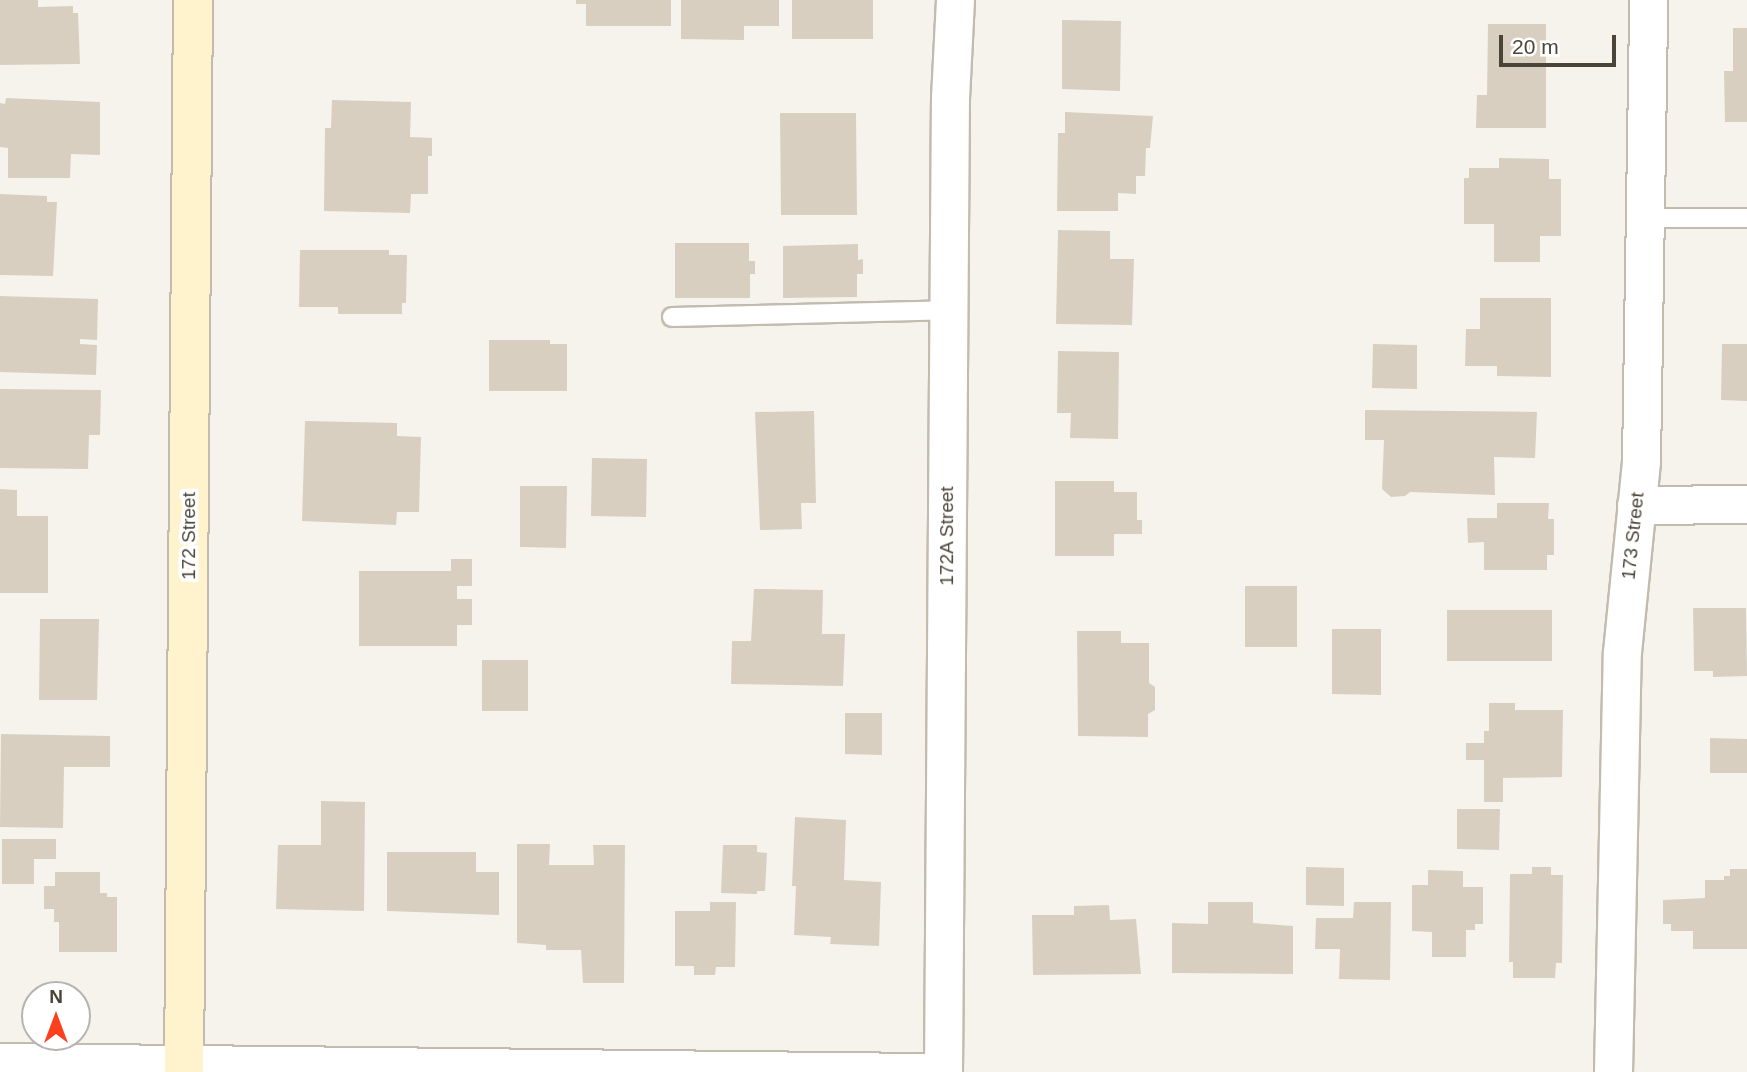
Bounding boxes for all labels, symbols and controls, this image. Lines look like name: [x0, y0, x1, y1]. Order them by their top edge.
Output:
scale bar: [1502, 21, 1619, 65]
text: 20 m: [1512, 35, 1559, 58]
street label: 172A Street: [936, 486, 958, 586]
street label: 173 Street: [1617, 491, 1649, 581]
street label: 172 Street: [178, 492, 200, 580]
north arrow: [21, 981, 91, 1051]
text: N: [49, 986, 63, 1007]

